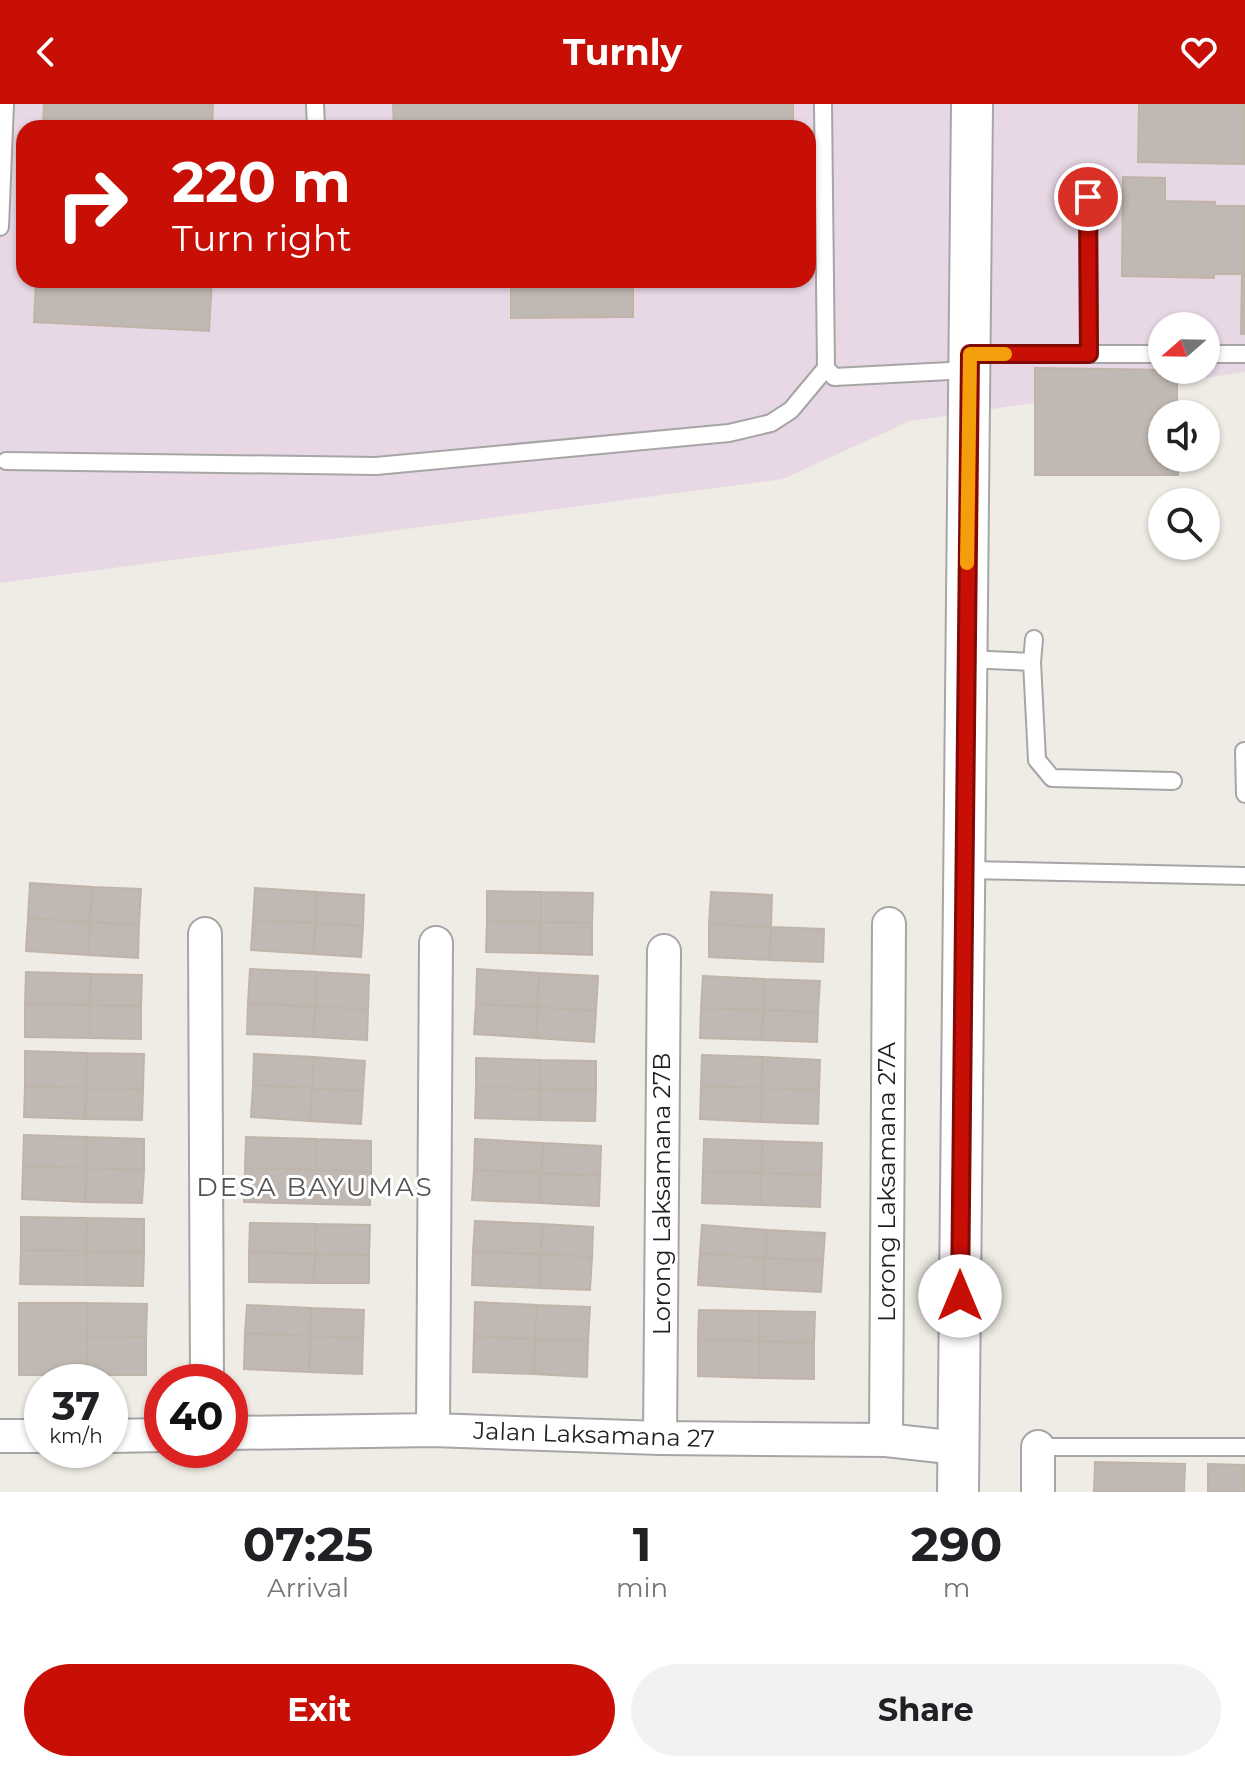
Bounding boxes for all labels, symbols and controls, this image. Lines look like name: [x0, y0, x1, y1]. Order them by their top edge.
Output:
icon: back: [24, 30, 68, 74]
text: Turnly: [563, 30, 682, 74]
icon: heart: [1177, 30, 1221, 74]
text: 220 m: [172, 148, 351, 216]
icon: right: [40, 152, 144, 256]
pin: [1054, 163, 1122, 231]
icon: arrive: [1066, 175, 1110, 219]
text: Turn right: [172, 216, 352, 260]
north arrow: [1148, 312, 1220, 384]
map controls: [1148, 312, 1220, 560]
button: sound: [1148, 400, 1220, 472]
button: search: [1148, 488, 1220, 560]
street label: Lorong Laksamana 27A: [872, 1041, 901, 1322]
street label: Lorong Laksamana 27B: [647, 1053, 676, 1335]
district label: DESA BAYUMAS: [196, 1171, 434, 1203]
position arrow: [918, 1254, 1002, 1338]
speed limit sign: 40: [144, 1364, 248, 1468]
text: 37: [52, 1381, 100, 1430]
street label: Jalan Laksamana 27: [472, 1416, 715, 1453]
text: km/h: [49, 1424, 103, 1448]
text: 07:25: [243, 1515, 373, 1573]
text: 1: [633, 1515, 651, 1573]
text: 290: [911, 1515, 1002, 1573]
text: Arrival: [267, 1572, 349, 1604]
text: min: [616, 1572, 668, 1604]
text: m: [943, 1572, 970, 1604]
button: Exit: [24, 1664, 615, 1756]
button: Share: [631, 1664, 1221, 1756]

